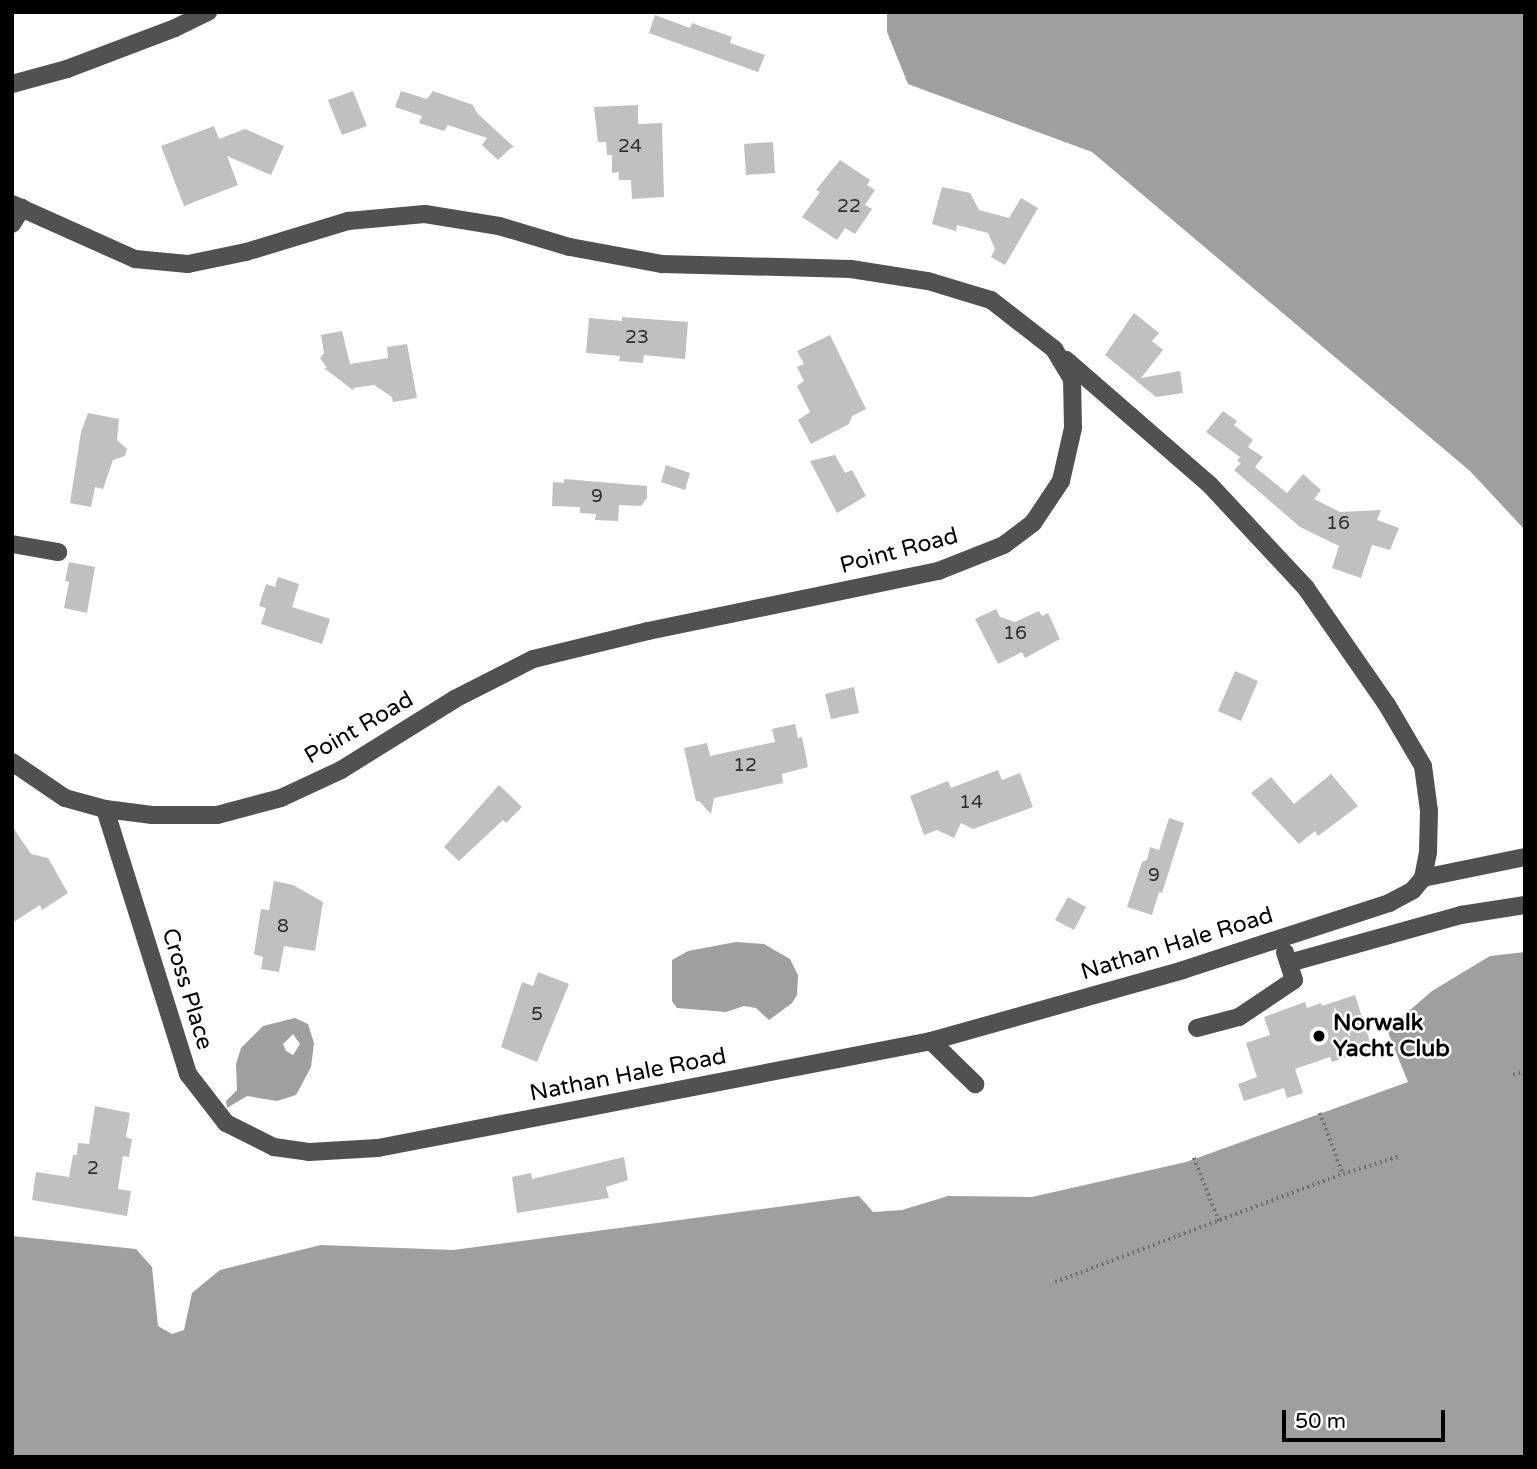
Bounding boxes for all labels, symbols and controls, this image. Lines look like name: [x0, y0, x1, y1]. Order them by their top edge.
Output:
house number: 24: [618, 136, 642, 158]
house number: 22: [837, 196, 861, 218]
house number: 23: [625, 327, 649, 349]
house number: 9: [591, 486, 603, 508]
house number: 16: [1326, 513, 1350, 535]
street label: Point Road: [837, 522, 961, 580]
house number: 16: [1003, 623, 1027, 645]
street label: Point Road: [300, 686, 418, 770]
house number: 12: [733, 755, 757, 777]
house number: 14: [959, 792, 983, 814]
house number: 9: [1148, 865, 1160, 887]
street label: Nathan Hale Road: [1078, 902, 1276, 986]
house number: 8: [277, 916, 289, 938]
street label: Cross Place: [155, 925, 219, 1053]
house number: 5: [531, 1004, 543, 1026]
place label: Norwalk Yacht Club: [1333, 1009, 1450, 1063]
marker: Norwalk Yacht Club: [1311, 1028, 1327, 1044]
street label: Nathan Hale Road: [527, 1042, 729, 1108]
house number: 2: [87, 1158, 99, 1180]
scale bar: [1285, 1396, 1448, 1440]
text: 50 m: [1295, 1409, 1346, 1434]

